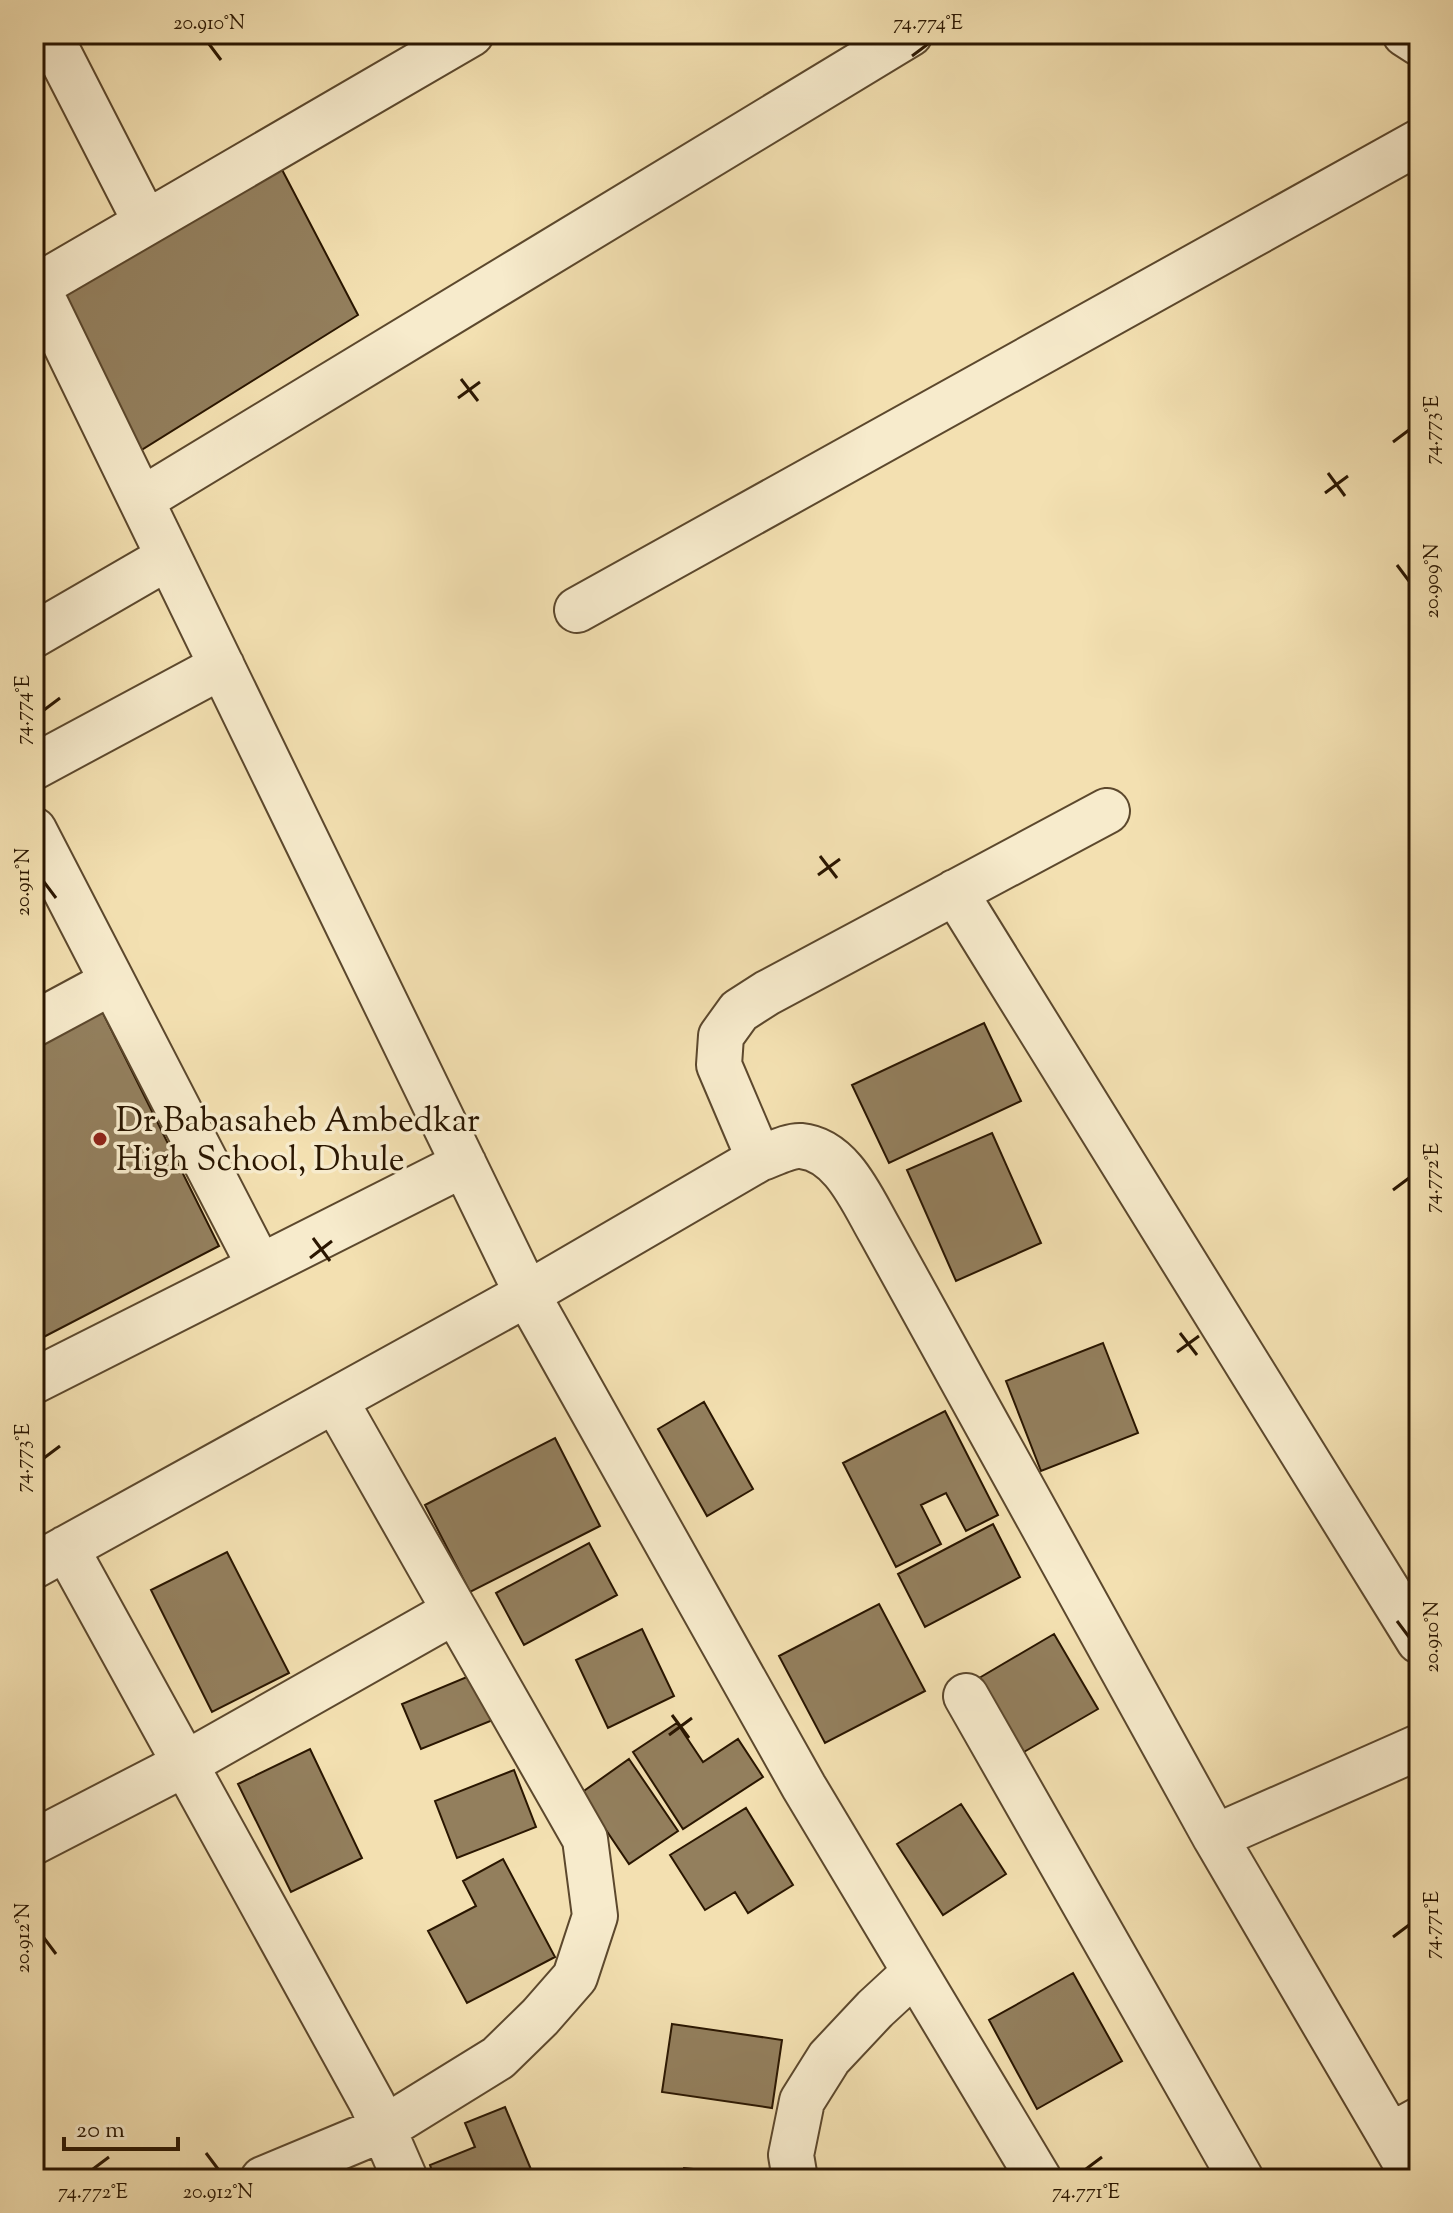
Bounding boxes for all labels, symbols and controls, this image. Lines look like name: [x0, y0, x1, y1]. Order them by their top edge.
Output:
text: 20.910°N: [173, 10, 245, 39]
text: 74.774°E: [893, 10, 963, 39]
text: 74.773°E: [1419, 396, 1448, 464]
text: 20.909°N: [1419, 544, 1448, 618]
text: 74.774°E: [10, 675, 39, 745]
text: 20.911°N: [10, 848, 39, 916]
place label: Dr Babasaheb Ambedkar High School, Dhule: [116, 1098, 480, 1186]
marker: Dr Babasaheb Ambedkar High School, Dhule: [91, 1130, 109, 1148]
text: 74.772°E: [1419, 1143, 1448, 1213]
text: 74.773°E: [10, 1424, 39, 1492]
text: 20.910°N: [1419, 1601, 1448, 1673]
text: 74.771°E: [1419, 1891, 1448, 1959]
text: 20.912°N: [10, 1903, 39, 1973]
scale bar: [64, 2101, 178, 2151]
text: 20 m: [76, 2114, 125, 2148]
text: 74.772°E: [58, 2179, 128, 2208]
text: 20.912°N: [183, 2179, 253, 2208]
text: 74.771°E: [1052, 2179, 1120, 2208]

